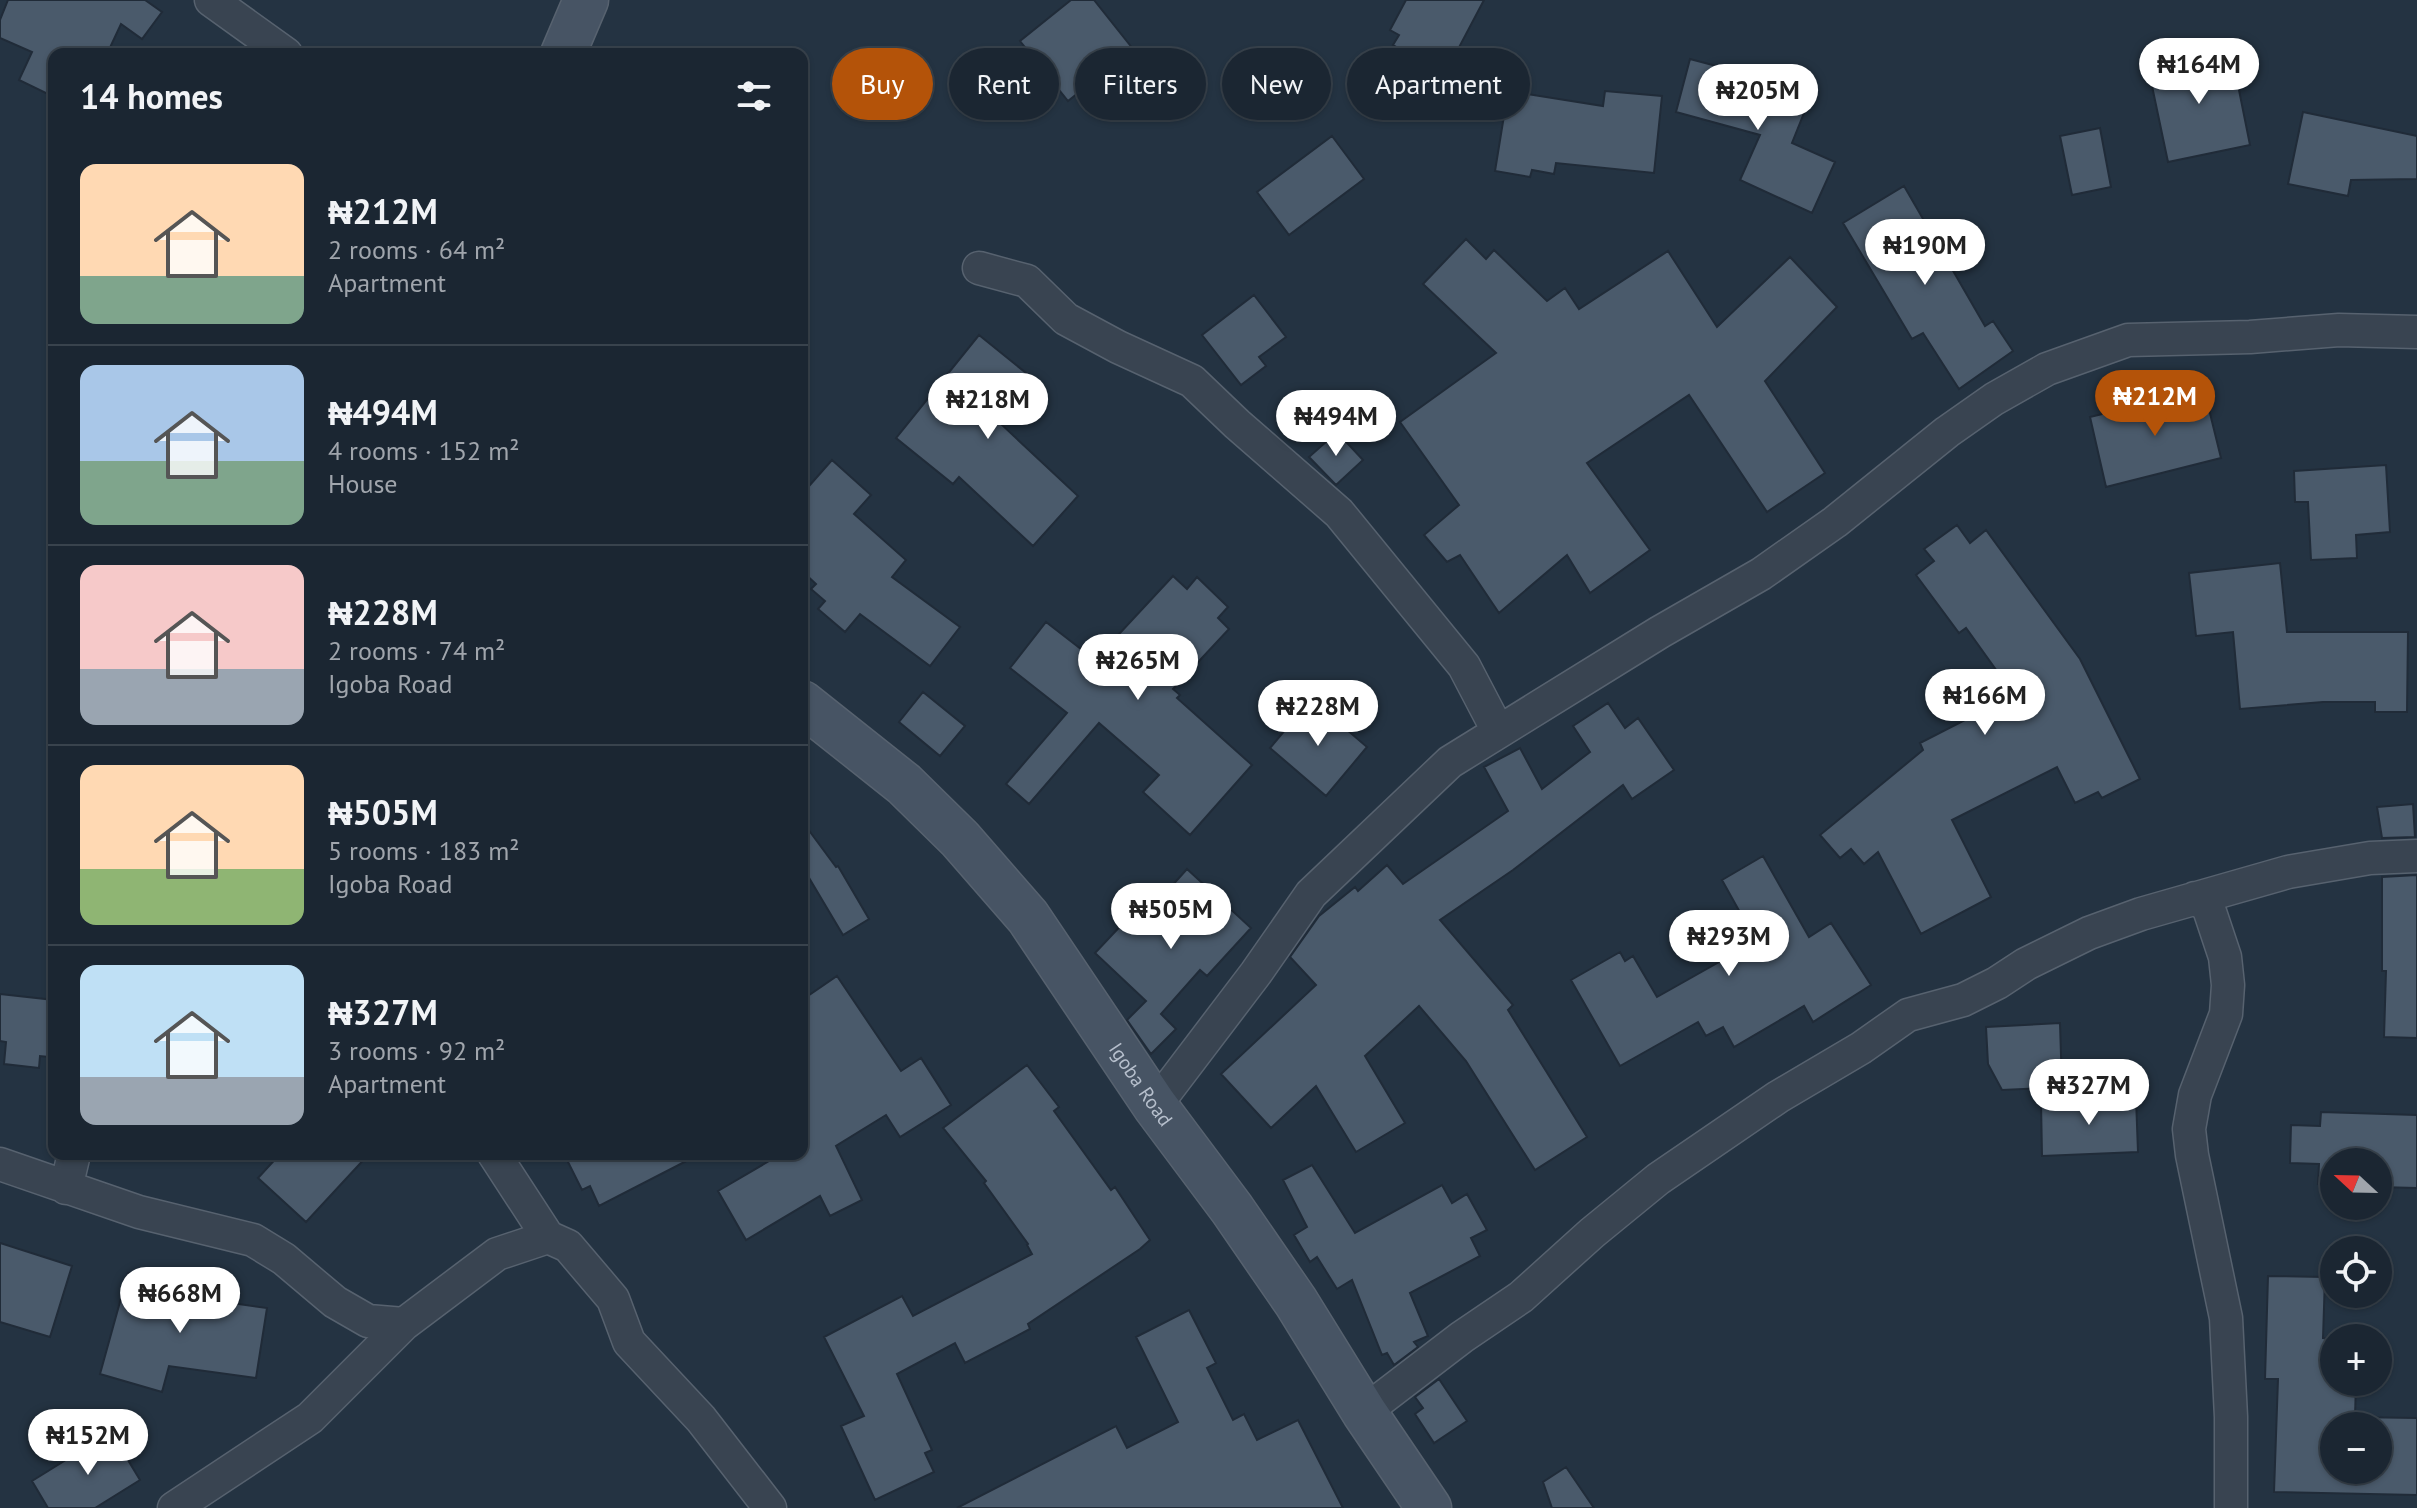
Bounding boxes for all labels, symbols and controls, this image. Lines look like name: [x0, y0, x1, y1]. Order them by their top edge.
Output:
pin: ₦164M: [2143, 38, 2255, 106]
text: ₦164M: [2157, 47, 2241, 80]
chip: Buy: [832, 48, 933, 120]
chip: Rent: [949, 48, 1059, 120]
chip: Filters: [1075, 48, 1206, 120]
chip: New: [1222, 48, 1331, 120]
chip: Apartment: [1347, 48, 1530, 120]
pin: ₦205M: [1702, 64, 1814, 132]
text: ₦205M: [1716, 73, 1800, 106]
text: 14 homes: [80, 74, 223, 118]
icon: filters: [732, 74, 776, 118]
text: ₦212M: [328, 189, 438, 233]
icon: home: [144, 196, 240, 292]
pin: ₦190M: [1869, 219, 1981, 287]
text: ₦190M: [1883, 228, 1967, 261]
text: 2 rooms · 64 m²: [328, 233, 505, 266]
text: Apartment: [328, 266, 446, 299]
pin: ₦212M: [2099, 370, 2211, 438]
pin: ₦218M: [932, 373, 1044, 441]
text: ₦212M: [2113, 379, 2197, 412]
text: ₦218M: [946, 382, 1030, 415]
text: ₦494M: [328, 390, 438, 434]
pin: ₦494M: [1280, 390, 1392, 458]
icon: home: [144, 397, 240, 493]
text: ₦494M: [1294, 399, 1378, 432]
text: 4 rooms · 152 m²: [328, 434, 520, 467]
text: House: [328, 467, 398, 500]
text: ₦228M: [328, 590, 438, 634]
icon: home: [144, 597, 240, 693]
text: 2 rooms · 74 m²: [328, 634, 505, 667]
pin: ₦265M: [1082, 634, 1194, 702]
text: ₦265M: [1096, 643, 1180, 676]
text: Igoba Road: [328, 667, 452, 700]
pin: ₦166M: [1929, 669, 2041, 737]
text: ₦166M: [1943, 678, 2027, 711]
pin: ₦228M: [1262, 680, 1374, 748]
text: ₦228M: [1276, 689, 1360, 722]
text: ₦505M: [328, 790, 438, 834]
icon: home: [144, 797, 240, 893]
text: 5 rooms · 183 m²: [328, 834, 520, 867]
text: Igoba Road: [328, 867, 452, 900]
pin: ₦505M: [1115, 883, 1227, 951]
text: ₦505M: [1129, 892, 1213, 925]
pin: ₦293M: [1673, 910, 1785, 978]
text: ₦293M: [1687, 919, 1771, 952]
text: ₦327M: [328, 990, 438, 1034]
icon: home: [144, 997, 240, 1093]
text: 3 rooms · 92 m²: [328, 1034, 505, 1067]
street label: Igoba Road: [1103, 1037, 1179, 1131]
pin: ₦327M: [2033, 1059, 2145, 1127]
text: Apartment: [328, 1067, 446, 1100]
text: ₦327M: [2047, 1068, 2131, 1101]
north arrow: [2320, 1148, 2392, 1220]
map controls: [2320, 1148, 2392, 1484]
button: locate: [2320, 1236, 2392, 1308]
pin: ₦668M: [124, 1267, 236, 1335]
text: ₦668M: [138, 1276, 222, 1309]
button: +: [2320, 1324, 2392, 1396]
pin: ₦152M: [32, 1409, 144, 1477]
button: −: [2320, 1412, 2392, 1484]
text: ₦152M: [46, 1418, 130, 1451]

